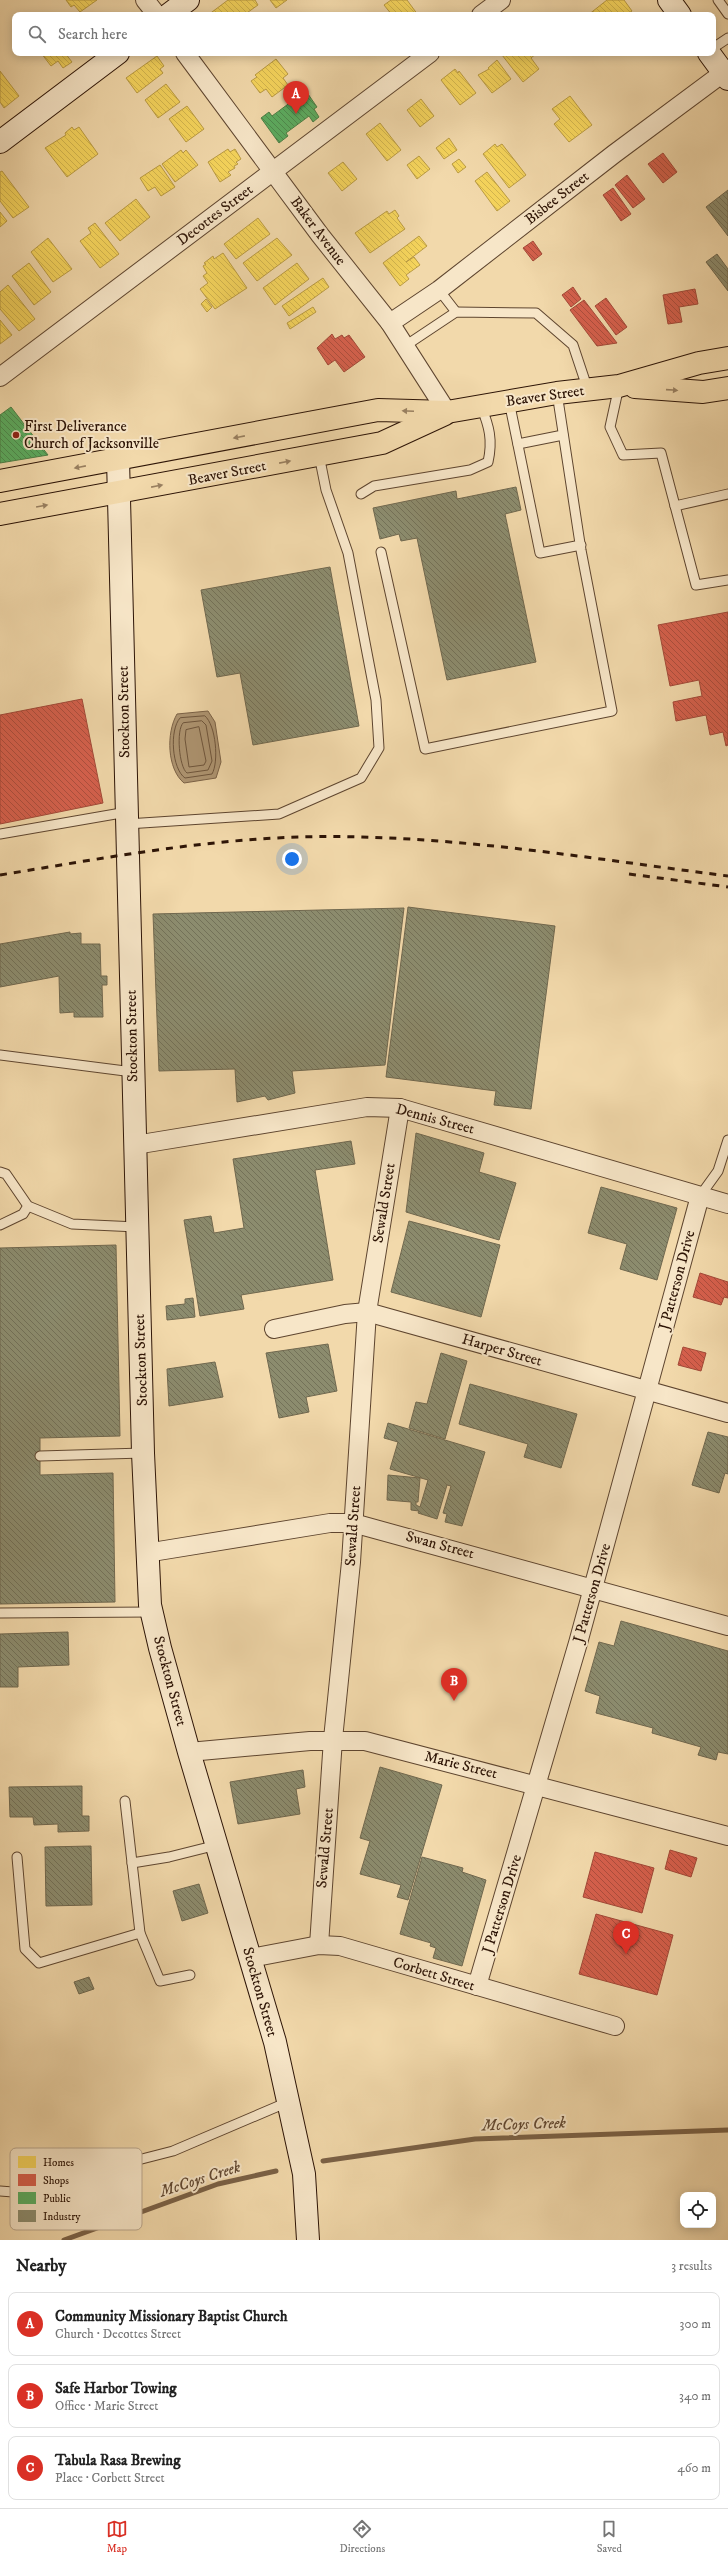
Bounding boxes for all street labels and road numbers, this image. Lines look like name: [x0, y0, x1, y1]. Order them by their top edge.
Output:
street label: Bisbee Street: [521, 167, 593, 229]
street label: Decottes Street: [173, 180, 257, 250]
street label: Baker Avenue: [286, 193, 350, 269]
street label: Beaver Street: [505, 381, 586, 411]
street label: Beaver Street: [186, 456, 268, 490]
street label: Stockton Street: [114, 665, 134, 758]
street label: Stockton Street: [122, 989, 142, 1082]
street label: Dennis Street: [394, 1099, 477, 1139]
street label: Sewald Street: [368, 1161, 400, 1244]
street label: J Patterson Drive: [654, 1228, 699, 1334]
street label: Stockton Street: [130, 1313, 152, 1407]
street label: Harper Street: [460, 1329, 544, 1371]
street label: Sewald Street: [341, 1485, 365, 1567]
street label: Swan Street: [404, 1527, 477, 1563]
street label: J Patterson Drive: [568, 1541, 615, 1647]
street label: Stockton Street: [149, 1634, 191, 1728]
street label: Marie Street: [423, 1747, 500, 1783]
street label: Sewald Street: [312, 1807, 338, 1889]
street label: J Patterson Drive: [477, 1852, 526, 1958]
street label: Stockton Street: [238, 1945, 282, 2039]
street label: Corbett Street: [391, 1953, 477, 1995]

